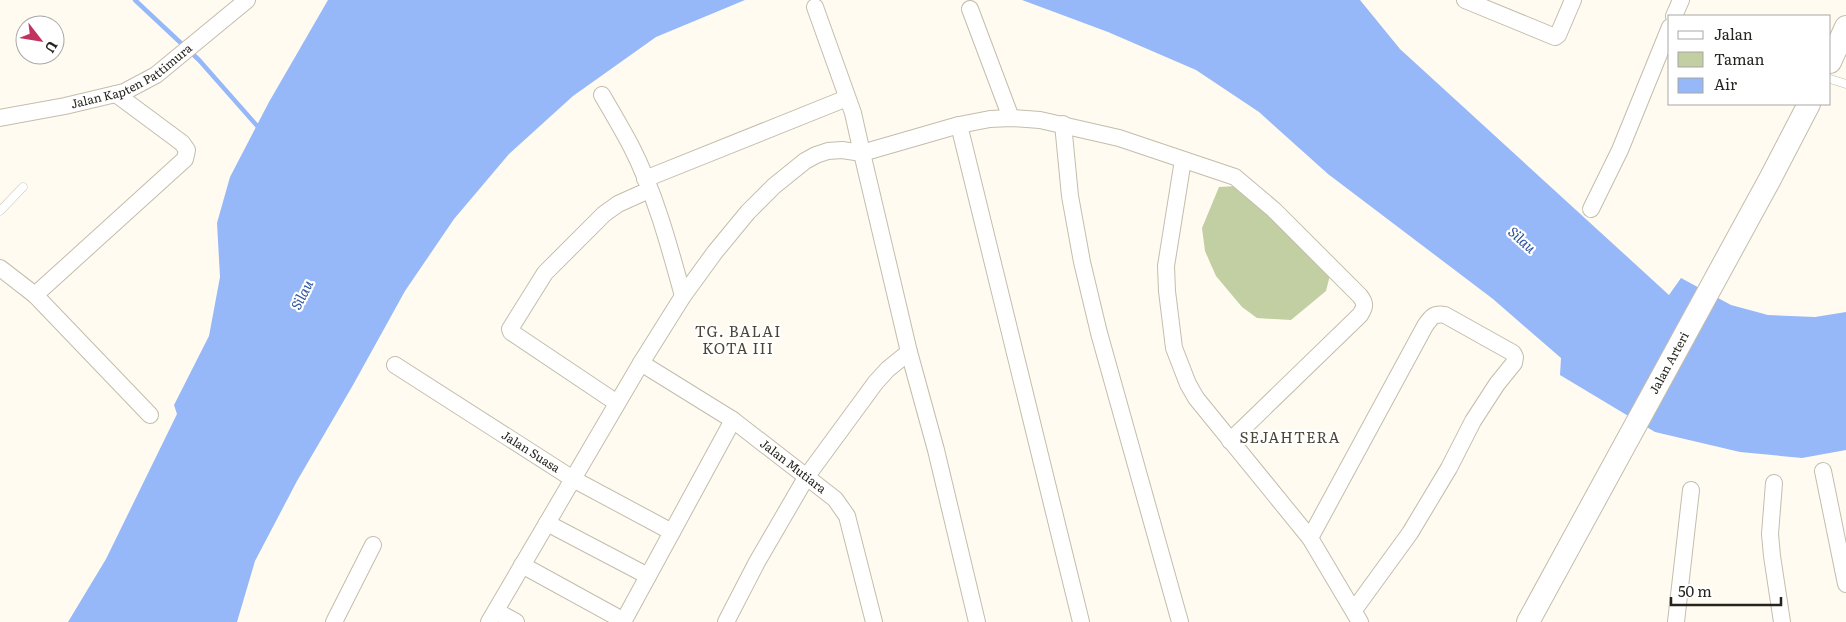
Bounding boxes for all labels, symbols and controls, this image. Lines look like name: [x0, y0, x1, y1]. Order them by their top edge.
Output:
north arrow: [15, 15, 65, 65]
legend: [1668, 15, 1831, 105]
text: Jalan: [1714, 22, 1753, 45]
text: U: [41, 37, 63, 57]
street label: Jalan Kapten Pattimura: [69, 39, 196, 112]
text: Taman: [1714, 47, 1764, 70]
text: Air: [1714, 72, 1737, 95]
water label: Silau: [1504, 221, 1541, 258]
water label: Silau: [285, 276, 317, 313]
district label: TG. BALAI KOTA III: [695, 319, 781, 359]
street label: Jalan Arteri: [1644, 328, 1693, 397]
district label: SEJAHTERA: [1240, 425, 1340, 448]
street label: Jalan Suasa: [498, 426, 564, 477]
street label: Jalan Mutiara: [757, 434, 831, 497]
scale bar: [1671, 574, 1781, 606]
text: 50 m: [1678, 579, 1712, 602]

